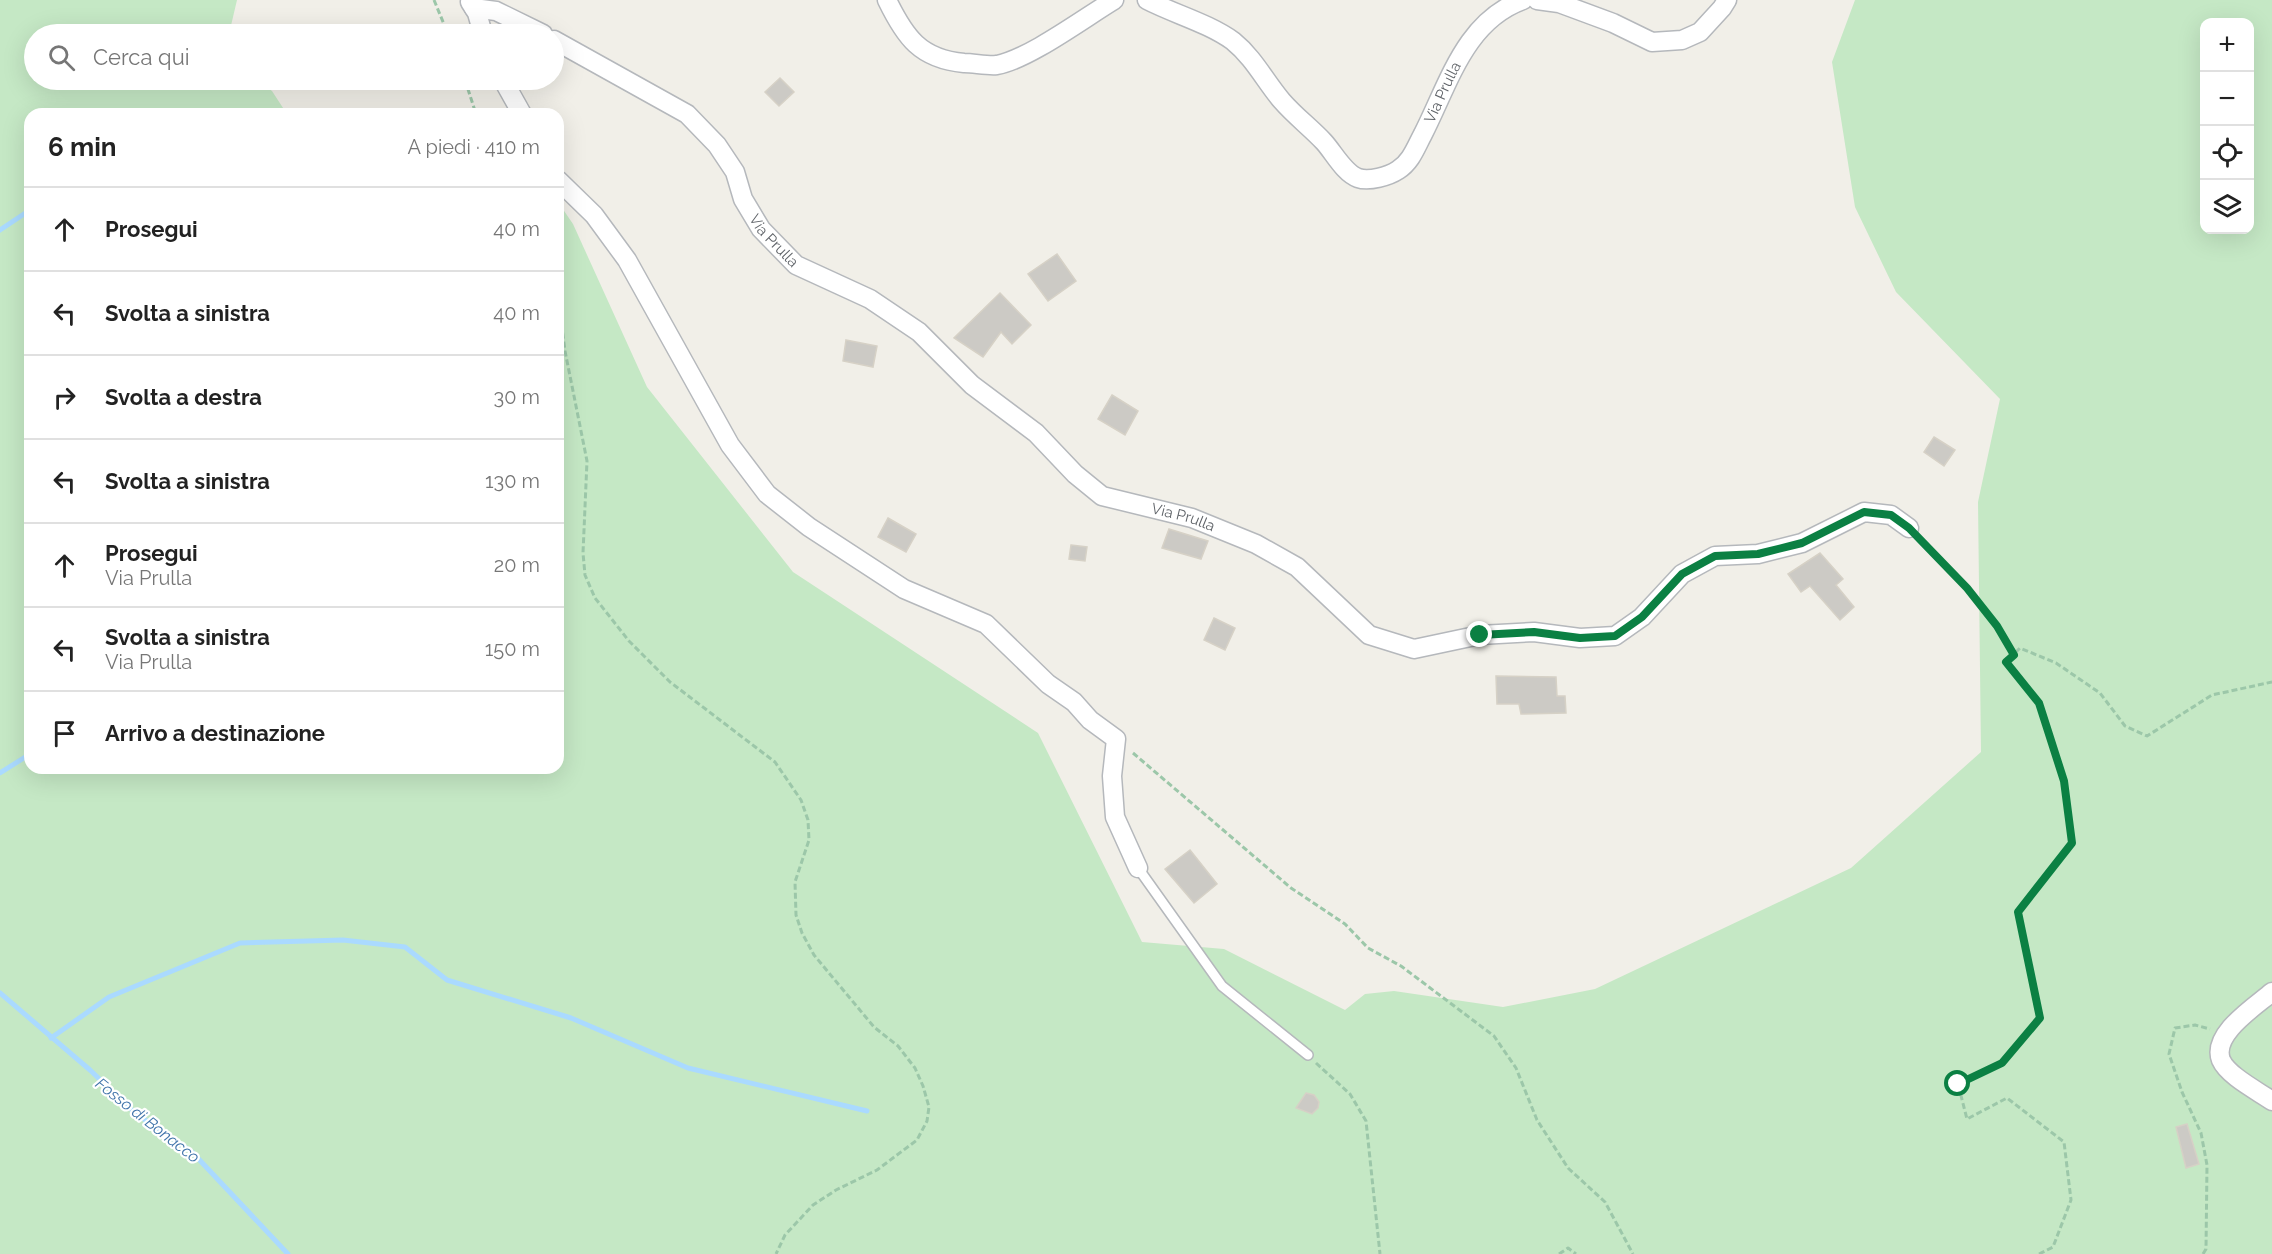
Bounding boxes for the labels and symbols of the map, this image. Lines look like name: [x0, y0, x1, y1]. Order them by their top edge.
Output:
street label: Via Prulla: [1421, 59, 1465, 126]
street label: Via Prulla: [745, 211, 802, 271]
street label: Via Prulla: [1150, 499, 1218, 535]
route end: [1466, 621, 1492, 647]
route start: [1944, 1070, 1970, 1096]
water label: Fosso di Bonacco: [92, 1074, 203, 1167]

